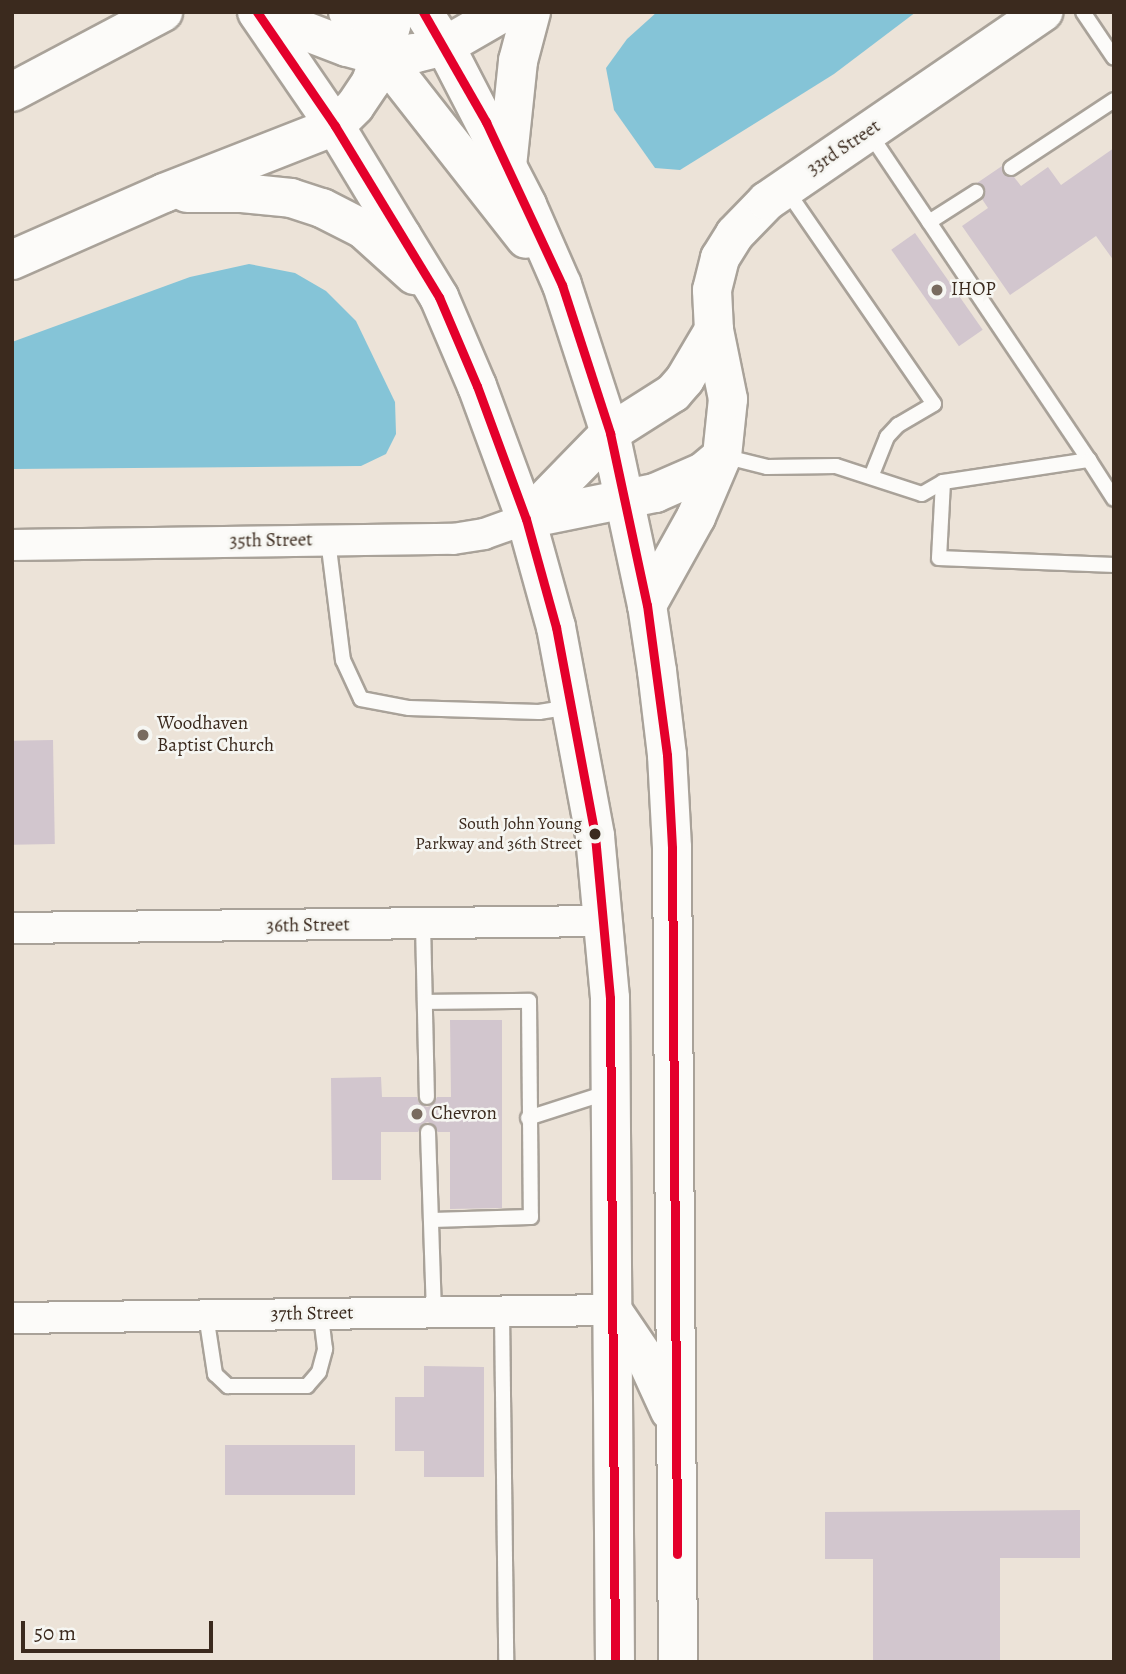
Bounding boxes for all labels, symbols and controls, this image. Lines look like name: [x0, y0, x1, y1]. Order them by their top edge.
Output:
street label: 33rd Street: [803, 115, 885, 181]
place label: IHOP: [951, 279, 996, 301]
marker: IHOP: [929, 282, 945, 298]
street label: 35th Street: [229, 529, 313, 553]
place label: Woodhaven Baptist Church: [157, 713, 274, 757]
marker: Woodhaven Baptist Church: [135, 727, 151, 743]
place label: South John Young Parkway and 36th Street: [415, 814, 582, 854]
marker: South John Young Parkway and 36th Street: [588, 827, 602, 841]
street label: 36th Street: [266, 914, 350, 938]
place label: Chevron: [431, 1103, 497, 1125]
marker: Chevron: [409, 1106, 425, 1122]
street label: 37th Street: [270, 1302, 354, 1326]
scale bar: [24, 1608, 217, 1652]
text: 50 m: [34, 1619, 76, 1647]

